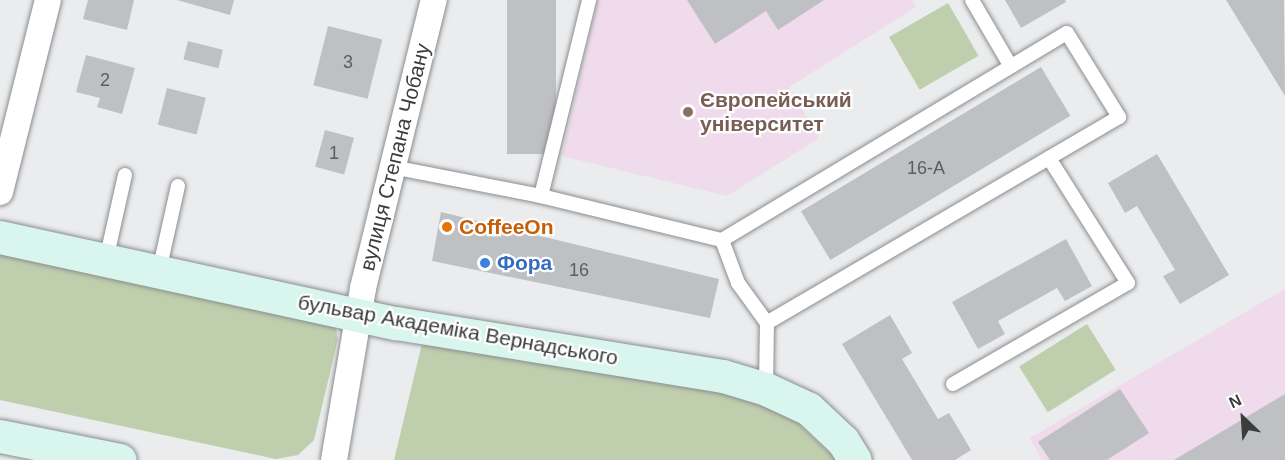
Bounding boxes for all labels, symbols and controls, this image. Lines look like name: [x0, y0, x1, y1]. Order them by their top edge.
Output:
street label: вулиця Степана Чобану: [355, 41, 435, 273]
house number: 3: [343, 51, 353, 73]
house number: 2: [100, 69, 110, 91]
place label: Європейський університет: [700, 87, 852, 137]
marker: Європейський університет: [681, 105, 695, 119]
house number: 1: [329, 142, 339, 164]
house number: 16-А: [907, 157, 945, 179]
place label: CoffeeOn: [459, 214, 554, 240]
marker: CoffeeOn: [440, 220, 454, 234]
place label: Фора: [497, 250, 552, 276]
marker: Фора: [478, 256, 492, 270]
house number: 16: [569, 259, 589, 281]
street label: бульвар Академіка Вернадського: [296, 289, 620, 371]
north arrow: [1213, 388, 1273, 448]
text: N: [1226, 391, 1244, 411]

